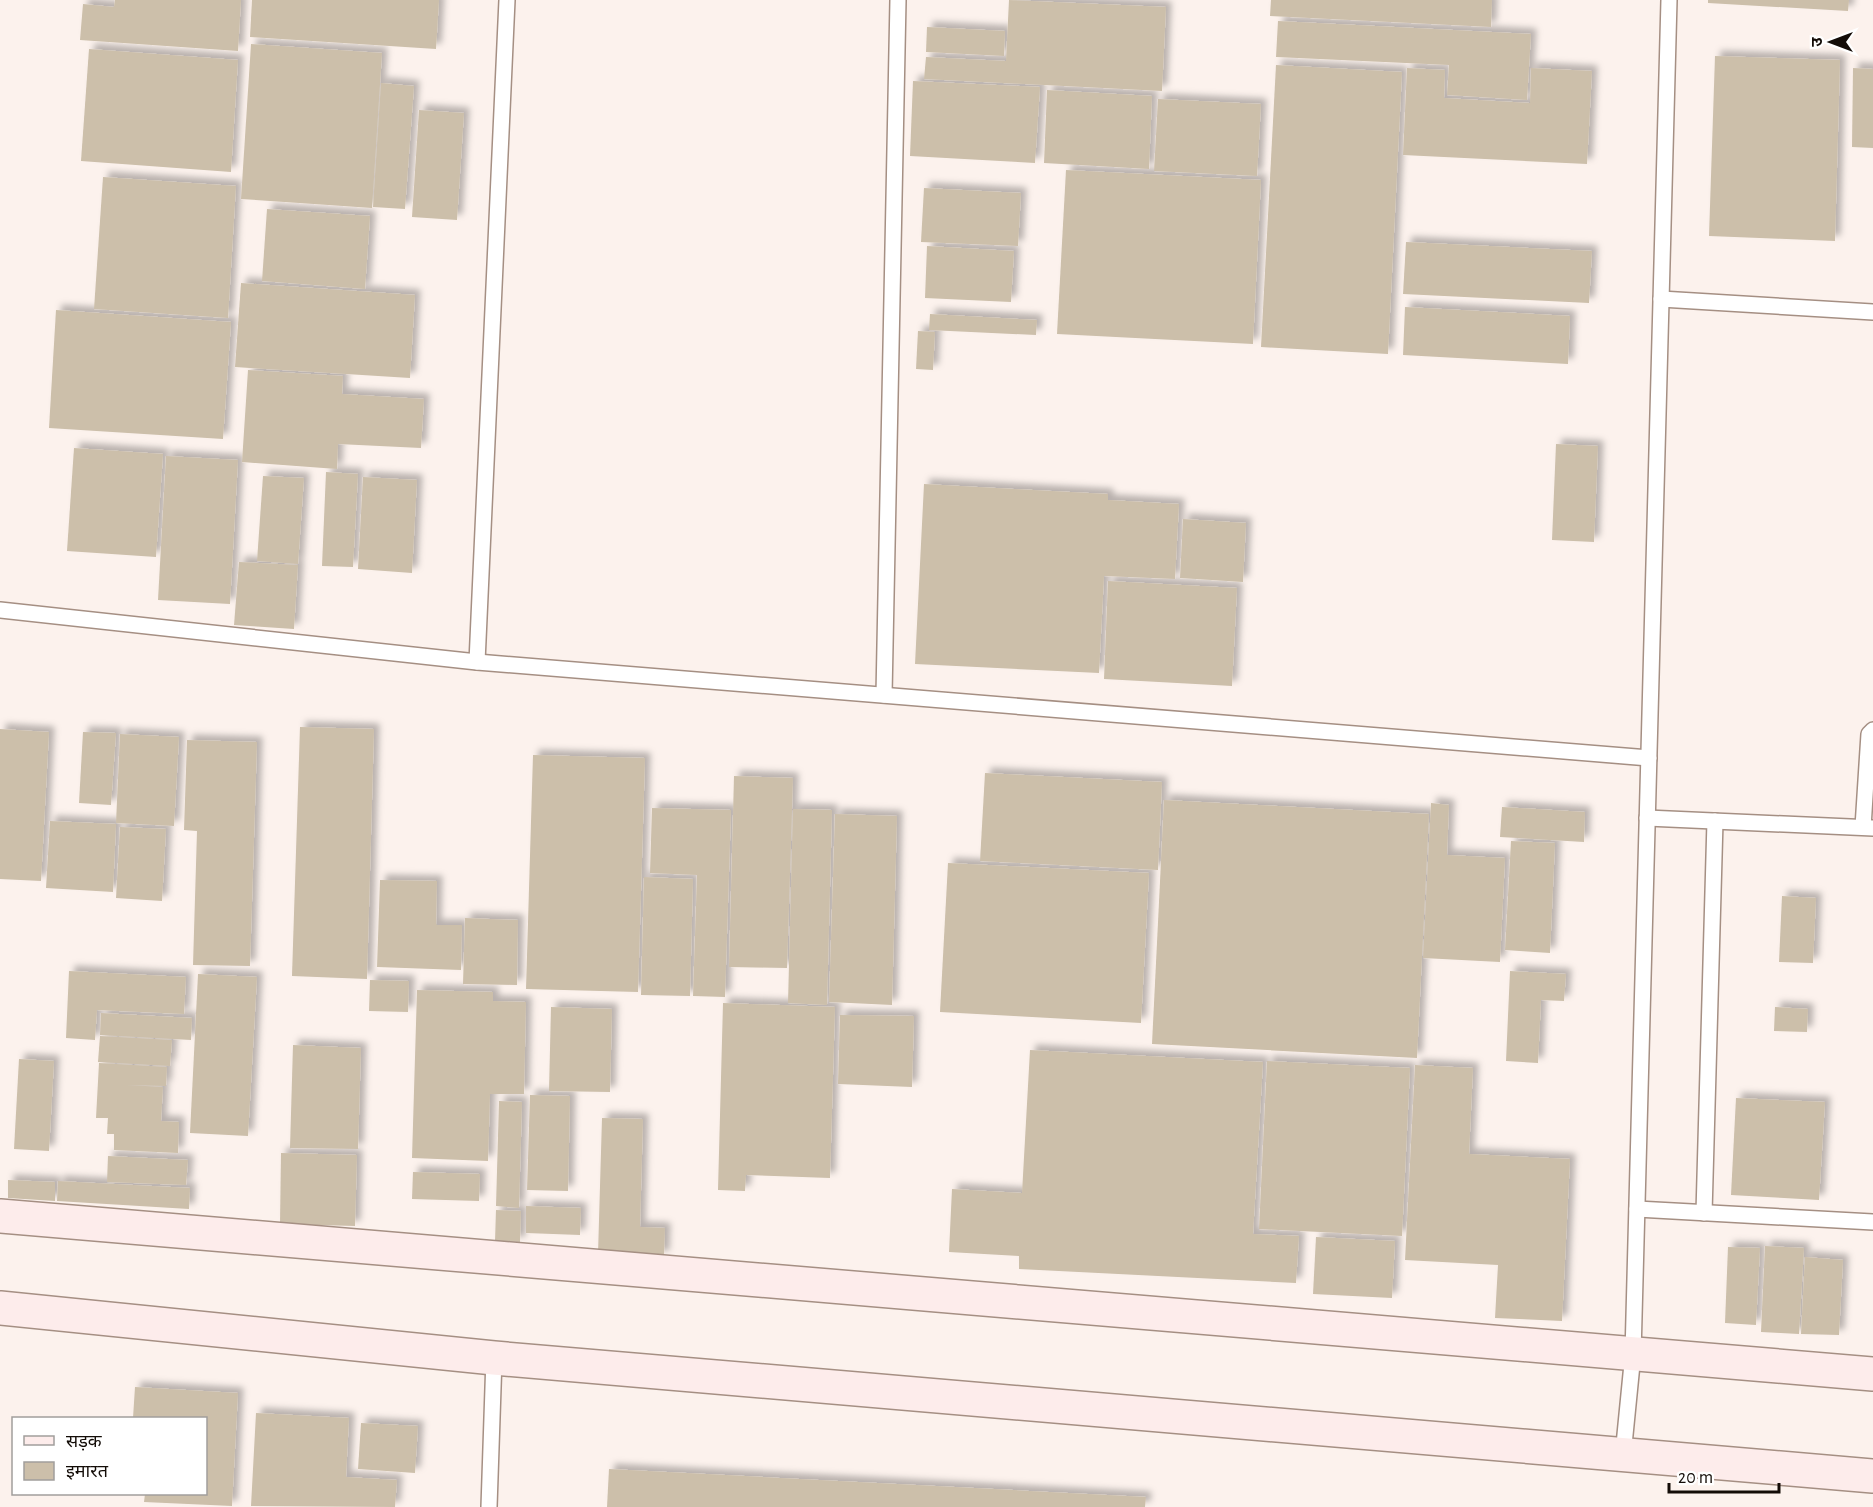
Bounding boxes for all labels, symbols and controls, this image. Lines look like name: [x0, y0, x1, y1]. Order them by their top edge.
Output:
north arrow: [1801, 12, 1861, 72]
text: उ: [1809, 37, 1825, 47]
legend: [12, 1417, 207, 1495]
text: सड़क: [66, 1433, 103, 1451]
scale bar: [1669, 1456, 1778, 1494]
text: इमारत: [66, 1463, 109, 1481]
text: 20 m: [1678, 1469, 1713, 1487]

